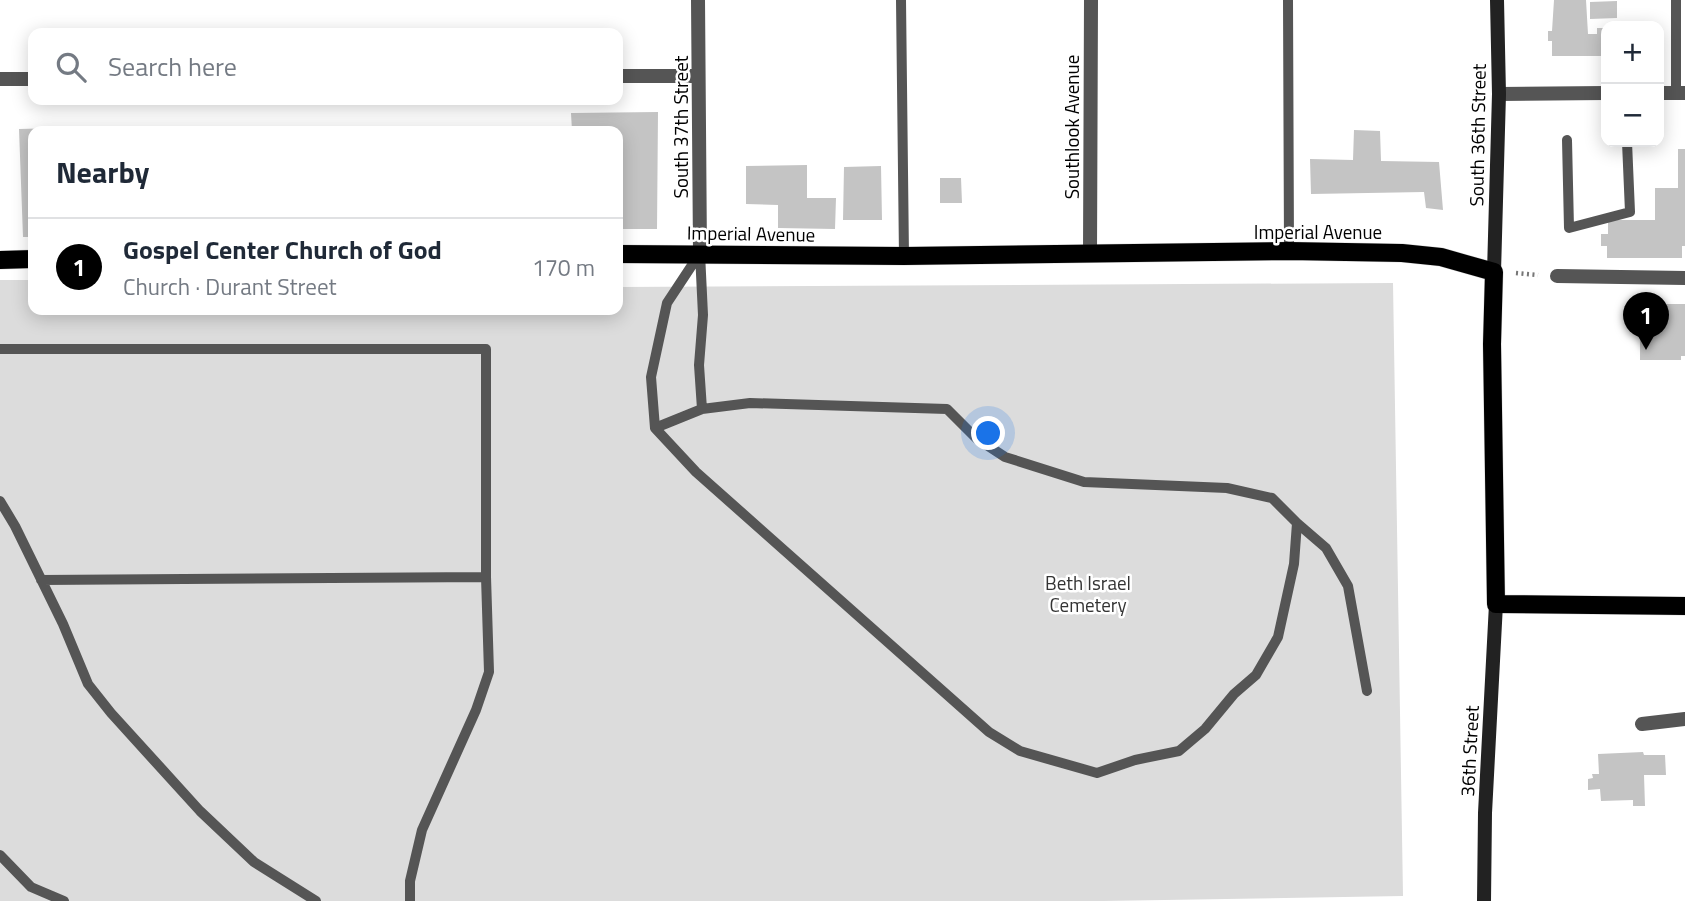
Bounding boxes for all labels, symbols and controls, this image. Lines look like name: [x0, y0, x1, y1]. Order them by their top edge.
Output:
map controls: [1601, 21, 1664, 147]
button: +: [1601, 21, 1664, 84]
search box: [28, 28, 623, 105]
text: Search here: [108, 47, 237, 86]
icon: search: [52, 48, 90, 86]
street label: South 37th Street: [666, 55, 695, 198]
street label: Southlook Avenue: [1057, 55, 1086, 199]
street label: South 36th Street: [1461, 63, 1493, 207]
button: −: [1601, 84, 1664, 147]
text: Nearby: [56, 149, 149, 195]
street label: Imperial Avenue: [687, 217, 815, 249]
street label: Imperial Avenue: [1254, 217, 1382, 246]
text: Gospel Center Church of God: [123, 230, 442, 269]
text: 1: [73, 250, 85, 285]
text: 170 m: [532, 250, 595, 285]
text: Church · Durant Street: [123, 269, 337, 304]
pin: 1: [1623, 292, 1669, 350]
your location: [971, 416, 1005, 450]
park label: Beth Israel Cemetery: [1045, 568, 1131, 619]
street label: 36th Street: [1452, 704, 1486, 797]

